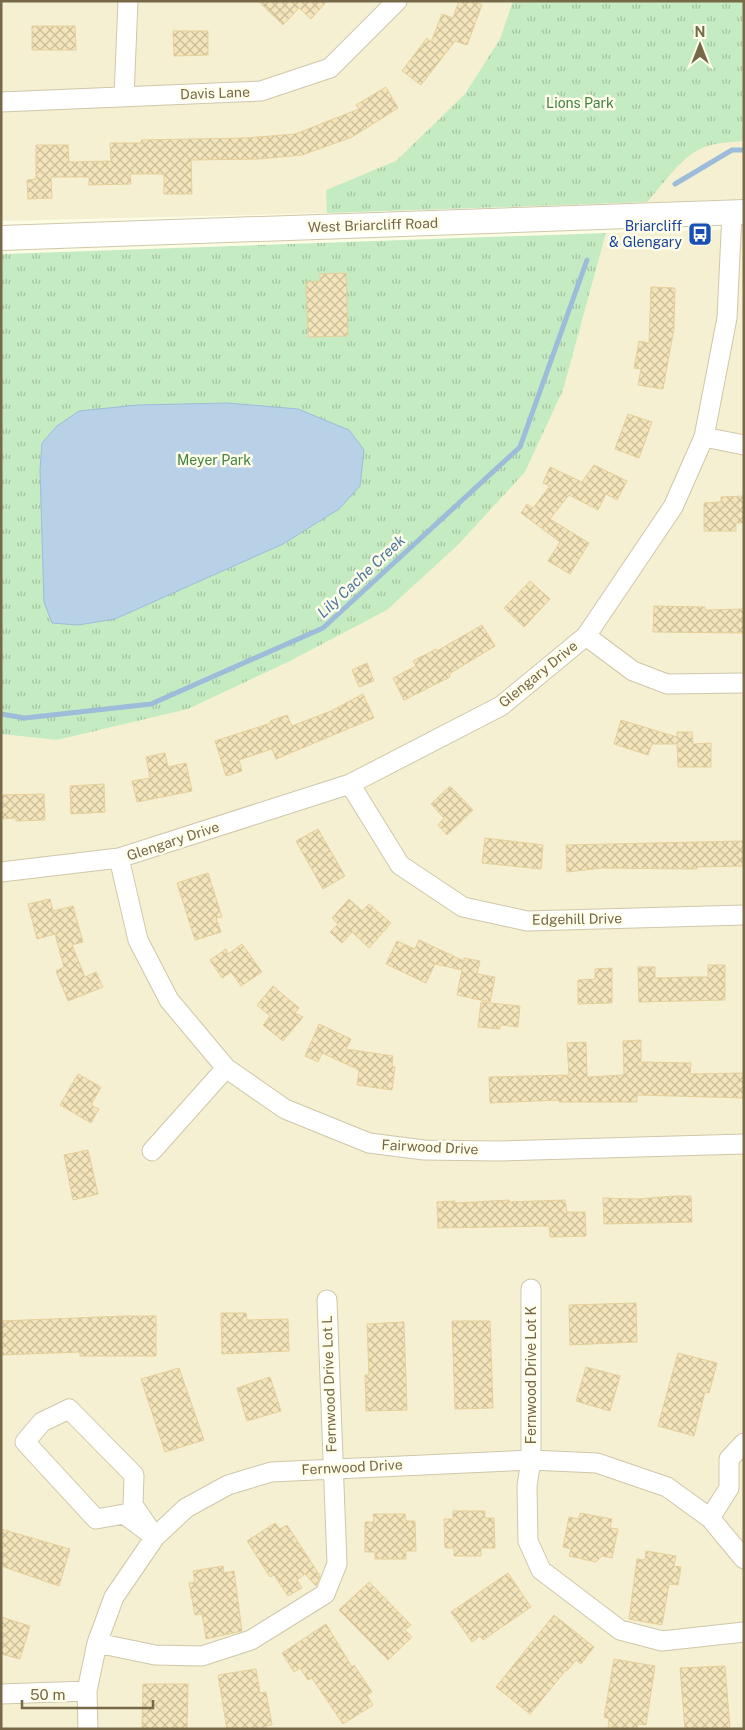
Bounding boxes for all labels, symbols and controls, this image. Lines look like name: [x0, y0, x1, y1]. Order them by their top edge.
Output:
north arrow: [675, 20, 725, 70]
text: N: [695, 24, 705, 40]
street label: Davis Lane: [180, 84, 250, 102]
park label: Lions Park: [546, 95, 614, 111]
street label: West Briarcliff Road: [308, 215, 438, 235]
place label: Briarcliff & Glengary: [609, 218, 682, 250]
bus stop icon: Briarcliff & Glengary: [687, 221, 713, 247]
park label: Meyer Park: [177, 452, 251, 468]
water label: Lily Cache Creek: [314, 531, 409, 621]
street label: Glengary Drive: [495, 637, 581, 711]
street label: Glengary Drive: [125, 818, 221, 864]
street label: Edgehill Drive: [532, 910, 622, 928]
street label: Fairwood Drive: [381, 1136, 479, 1158]
street label: Fernwood Drive Lot K: [523, 1305, 539, 1444]
street label: Fernwood Drive Lot L: [319, 1315, 339, 1453]
street label: Fernwood Drive: [301, 1456, 403, 1478]
scale bar: [22, 1678, 154, 1710]
text: 50 m: [30, 1686, 65, 1703]

